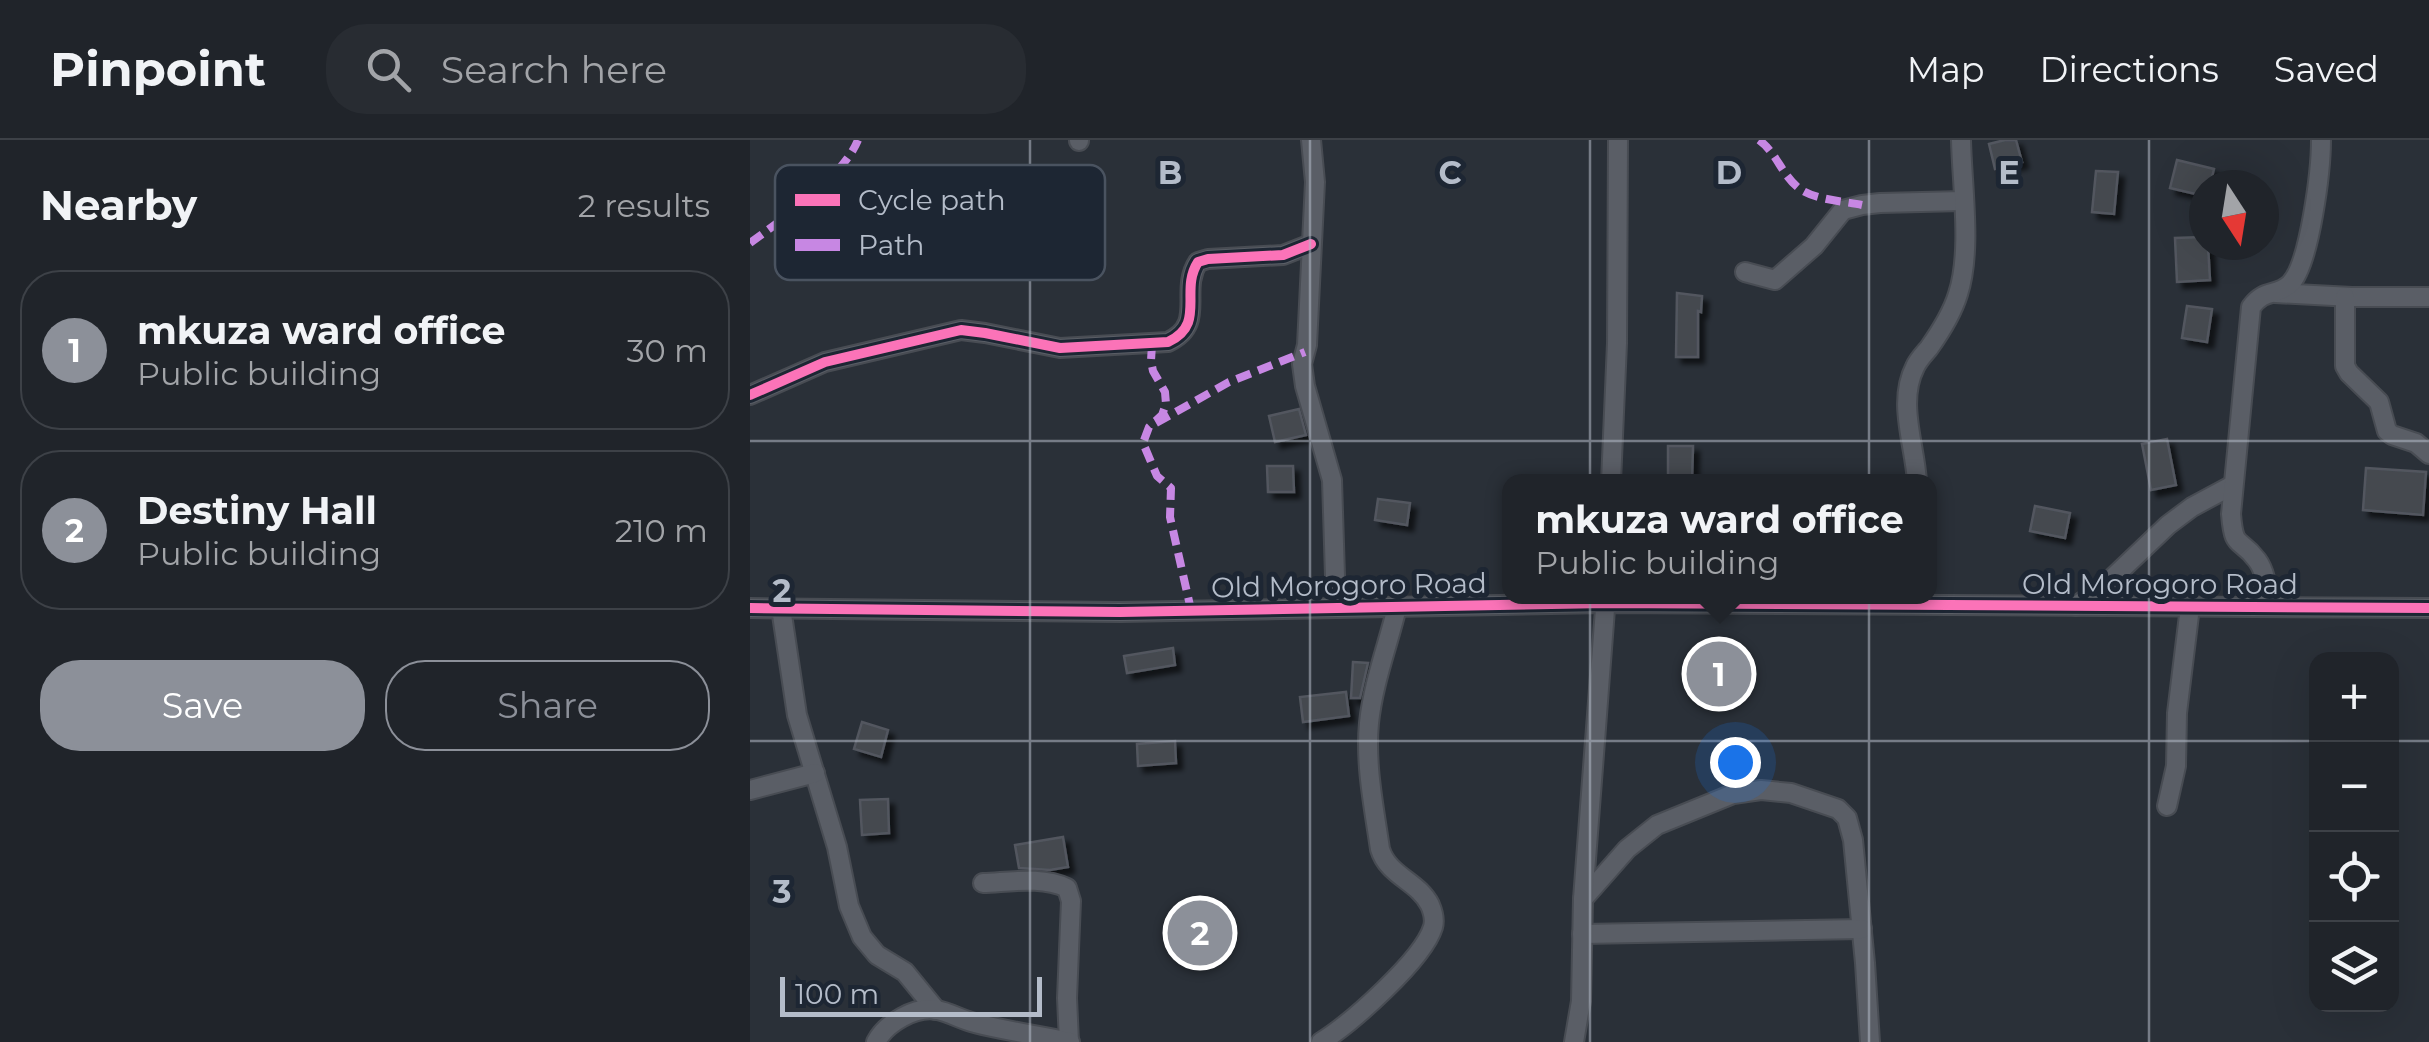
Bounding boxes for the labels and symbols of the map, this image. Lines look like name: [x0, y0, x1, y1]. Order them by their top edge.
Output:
text: B: [1158, 153, 1182, 192]
text: C: [1438, 153, 1462, 192]
text: D: [1716, 153, 1742, 192]
text: E: [1998, 153, 2020, 192]
legend: [775, 165, 1105, 280]
north arrow: [2189, 170, 2279, 260]
text: Cycle path: [858, 183, 1006, 217]
text: Path: [858, 228, 925, 262]
street label: Old Morogoro Road: [1211, 566, 1487, 604]
street label: Old Morogoro Road: [2022, 567, 2298, 601]
text: 2: [773, 571, 791, 610]
pin: 1: [1686, 636, 1752, 712]
your location: [1710, 737, 1761, 788]
text: 3: [772, 872, 791, 911]
pin: 2: [1168, 896, 1232, 970]
scale bar: [780, 972, 1042, 1016]

